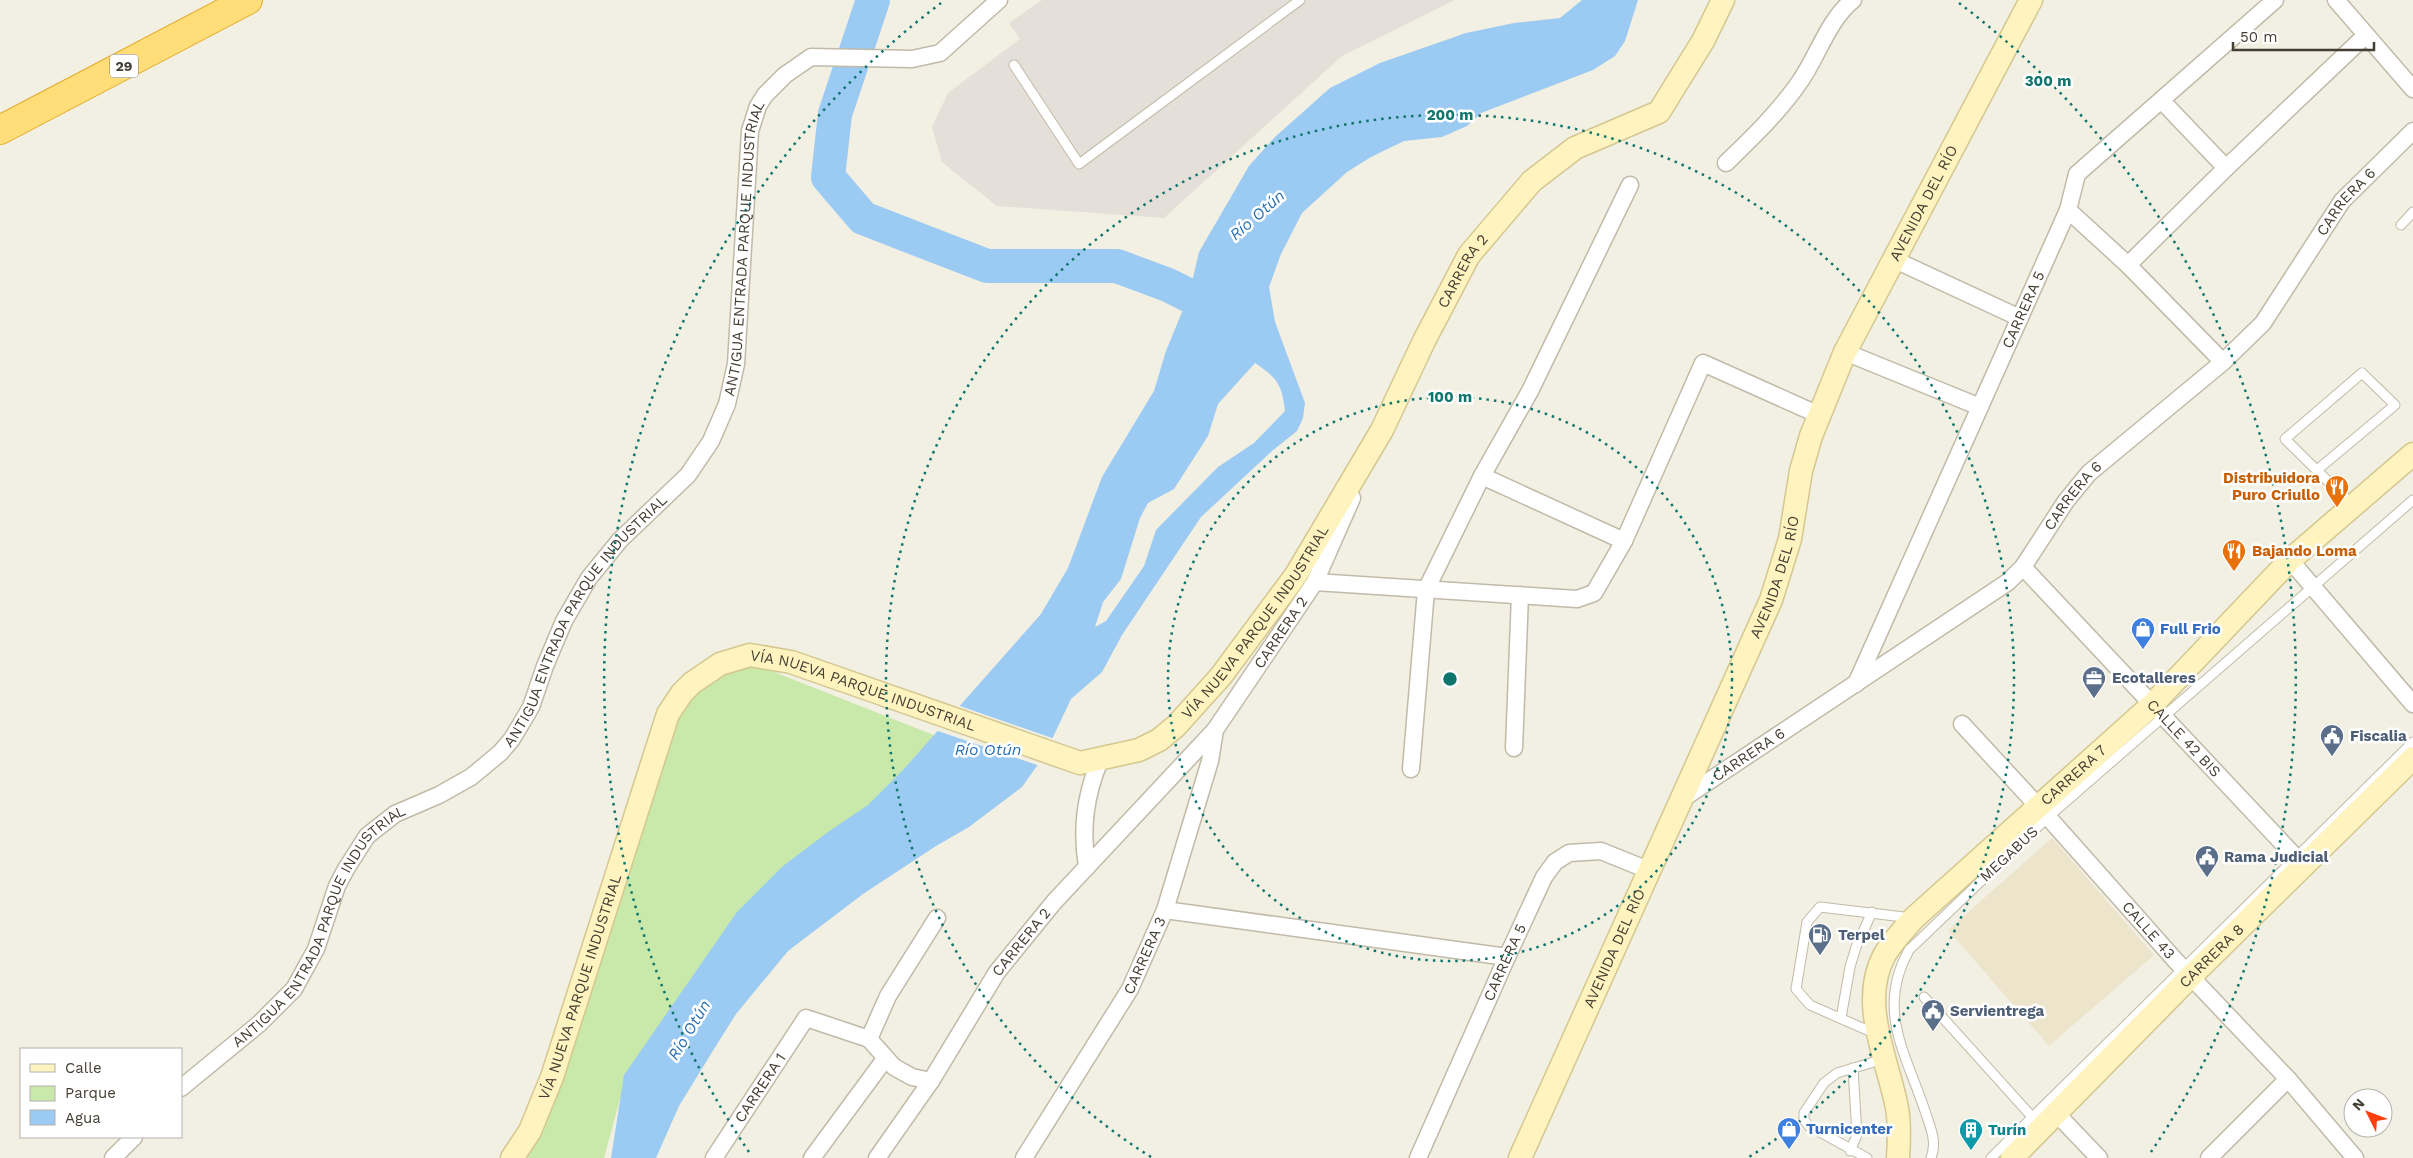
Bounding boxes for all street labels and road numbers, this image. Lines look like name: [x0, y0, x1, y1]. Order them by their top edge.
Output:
road number: 29: [110, 54, 138, 78]
street label: ANTIGUA ENTRADA PARQUE INDUSTRIAL: [720, 97, 769, 398]
street label: AVENIDA DEL RÍO: [1886, 142, 1962, 264]
street label: CARRERA 6: [2313, 164, 2379, 239]
street label: CARRERA 2: [1434, 231, 1492, 311]
street label: CARRERA 5: [1998, 268, 2049, 351]
street label: CARRERA 6: [2040, 457, 2105, 534]
street label: ANTIGUA ENTRADA PARQUE INDUSTRIAL: [500, 491, 671, 751]
street label: AVENIDA DEL RÍO: [1746, 514, 1803, 641]
street label: VÍA NUEVA PARQUE INDUSTRIAL: [1178, 522, 1332, 722]
street label: CARRERA 2: [1250, 593, 1312, 672]
street label: VÍA NUEVA PARQUE INDUSTRIAL: [749, 646, 978, 735]
street label: CALLE 42 BIS: [2143, 696, 2225, 781]
street label: CARRERA 6: [1709, 724, 1788, 785]
street label: CARRERA 7: [2037, 741, 2110, 809]
street label: ANTIGUA ENTRADA PARQUE INDUSTRIAL: [229, 802, 408, 1051]
street label: MEGABUS: [1976, 823, 2042, 885]
street label: VÍA NUEVA PARQUE INDUSTRIAL: [535, 872, 625, 1103]
street label: AVENIDA DEL RÍO: [1580, 886, 1649, 1011]
street label: CALLE 43: [2118, 898, 2179, 963]
street label: CARRERA 2: [988, 904, 1054, 980]
street label: CARRERA 3: [1120, 914, 1170, 997]
street label: CARRERA 8: [2175, 920, 2248, 992]
street label: CARRERA 5: [1480, 921, 1530, 1004]
street label: CARRERA 1: [731, 1050, 790, 1126]

